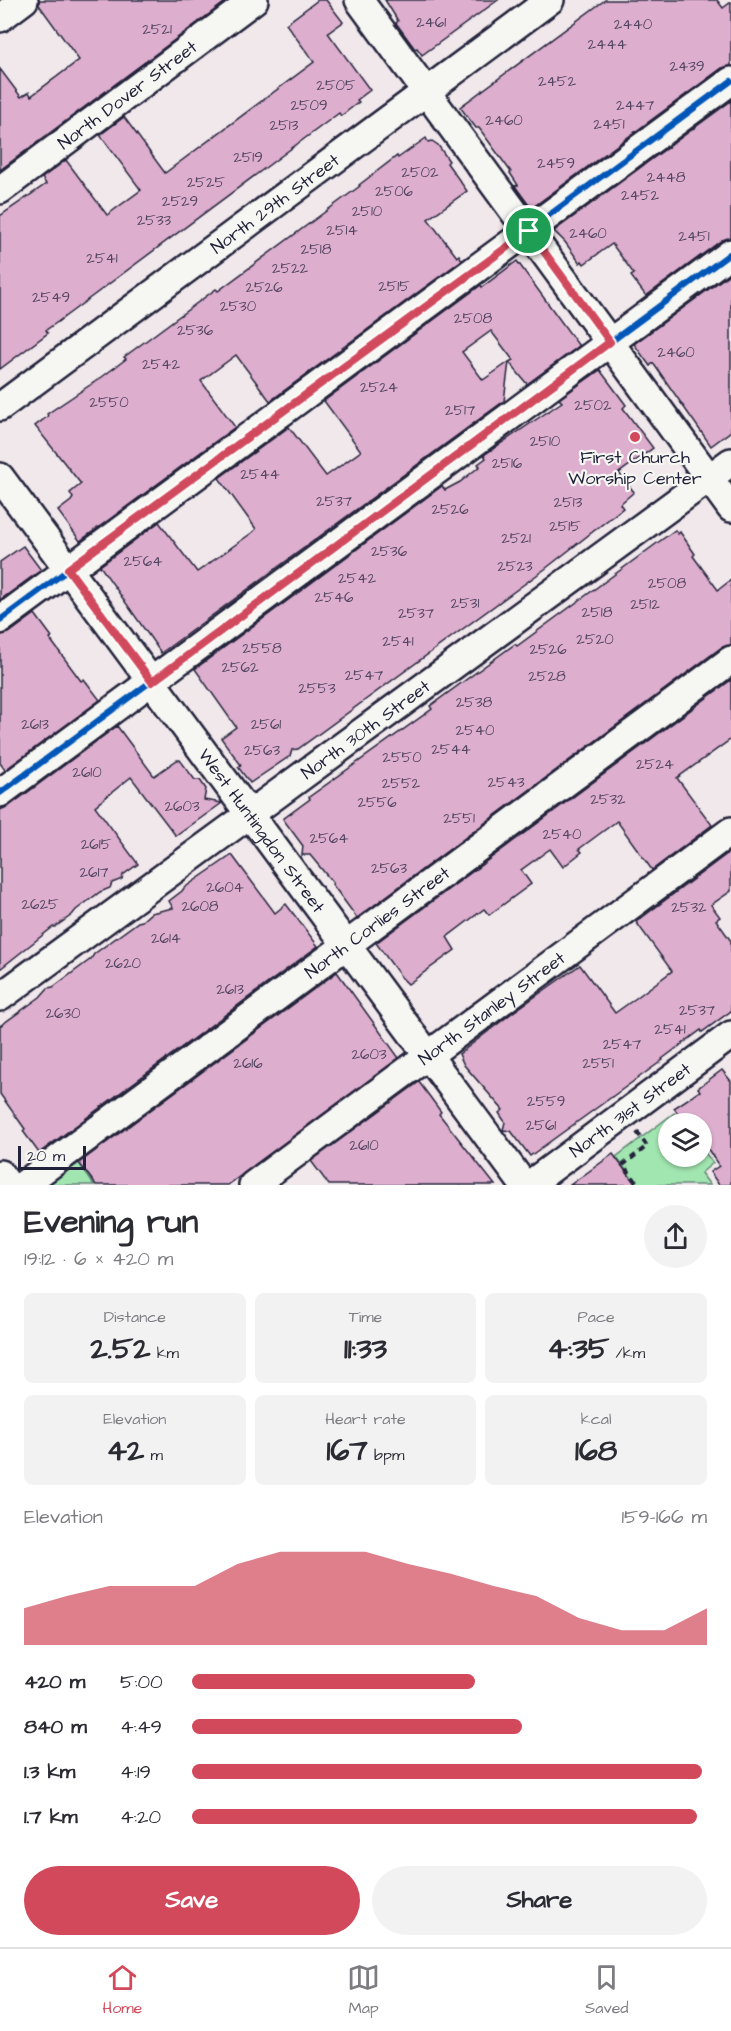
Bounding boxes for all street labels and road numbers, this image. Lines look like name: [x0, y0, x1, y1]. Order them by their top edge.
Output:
street label: North Dover Street: [53, 34, 203, 156]
street label: North 29th Street: [206, 148, 345, 260]
street label: North 30th Street: [296, 674, 436, 786]
street label: West Huntingdon Street: [192, 744, 331, 919]
street label: North Corlies Street: [300, 860, 456, 985]
street label: North Stanley Street: [413, 945, 571, 1071]
street label: North 31st Street: [565, 1056, 697, 1164]

